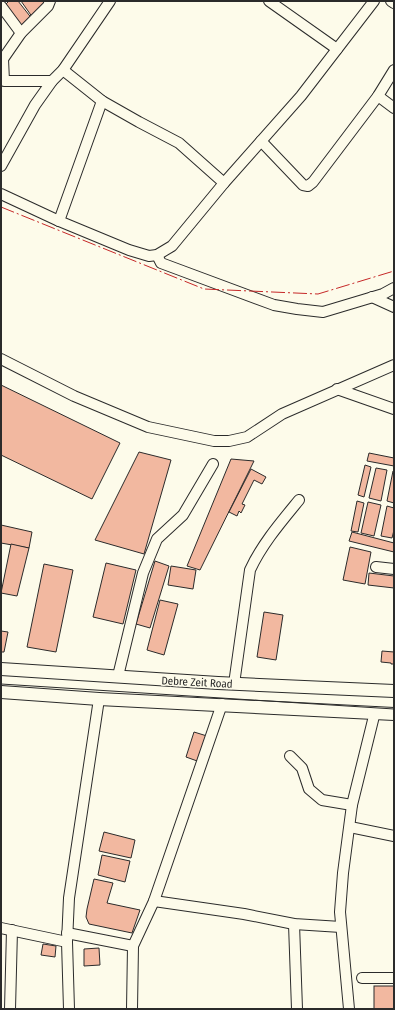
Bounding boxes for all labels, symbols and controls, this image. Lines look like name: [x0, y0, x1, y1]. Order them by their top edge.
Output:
street label: Debre Zeit Road: [161, 674, 233, 691]

